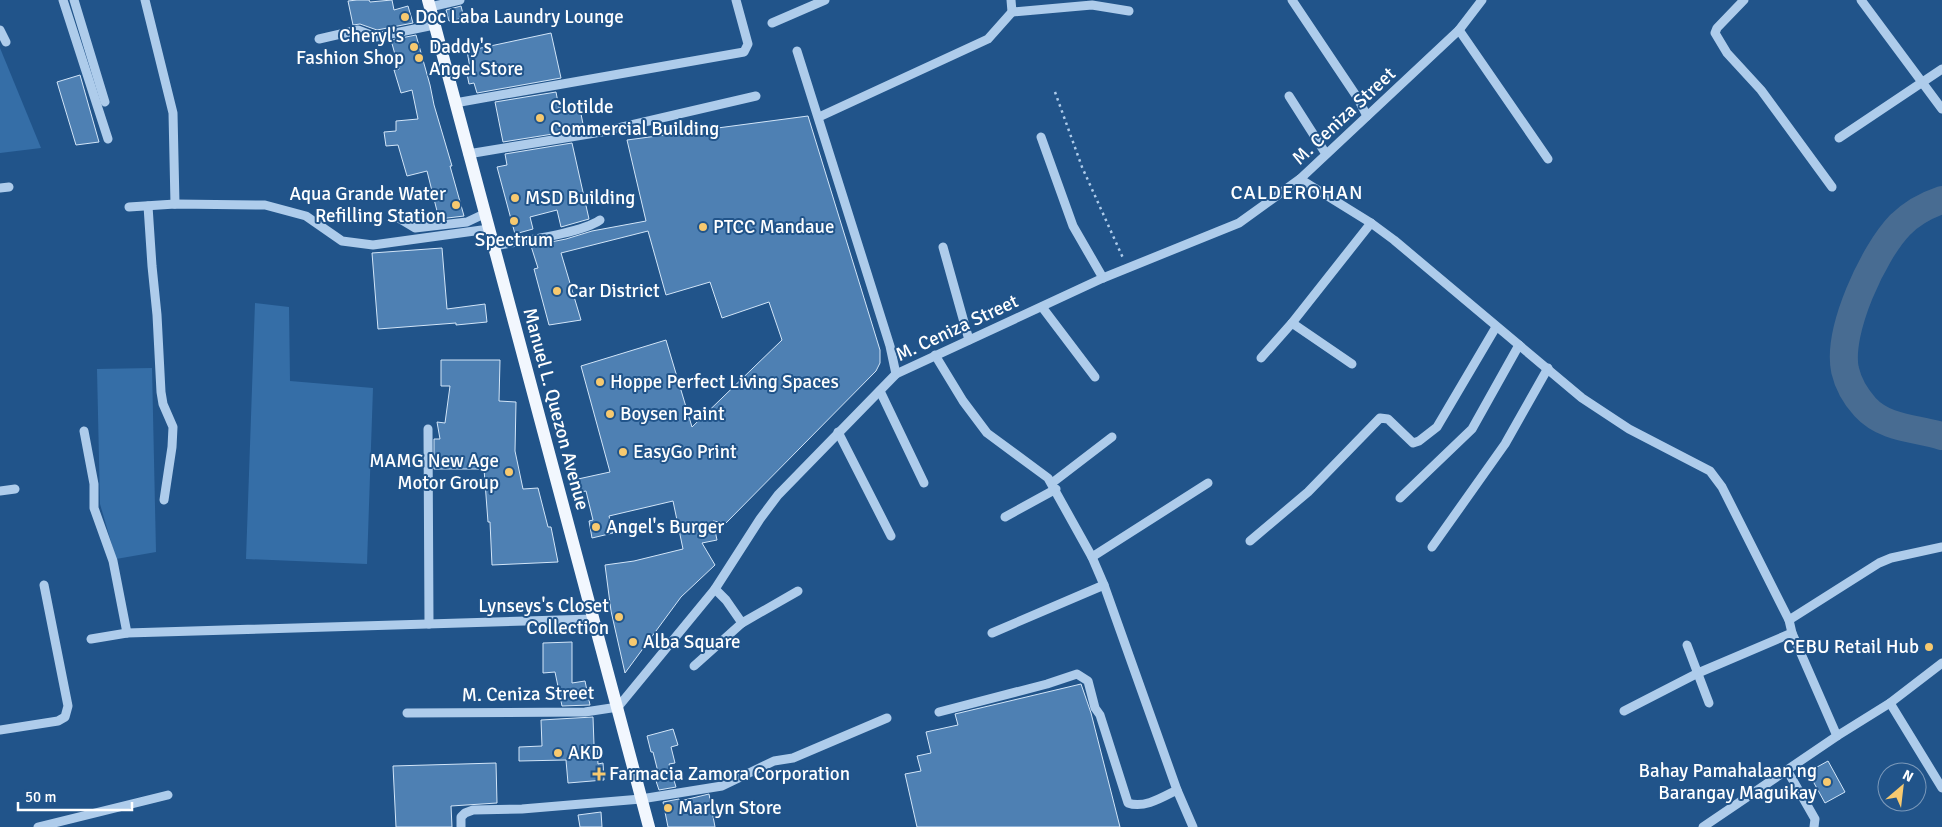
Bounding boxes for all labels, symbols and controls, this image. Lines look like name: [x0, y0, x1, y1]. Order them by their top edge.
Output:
place label: Doc Laba Laundry Lounge: [415, 5, 624, 29]
marker: Doc Laba Laundry Lounge: [399, 11, 411, 23]
place label: Cheryl's Fashion Shop: [296, 24, 404, 70]
place label: Daddy's Angel Store: [429, 35, 523, 81]
marker: Cheryl's Fashion Shop: [408, 41, 420, 53]
marker: Daddy's Angel Store: [413, 52, 425, 64]
street label: M. Ceniza Street: [1287, 62, 1401, 170]
place label: Clotilde Commercial Building: [550, 95, 719, 141]
marker: Clotilde Commercial Building: [534, 112, 546, 124]
district label: CALDEROHAN: [1231, 180, 1364, 205]
place label: Aqua Grande Water Refilling Station: [290, 182, 446, 228]
place label: MSD Building: [525, 186, 635, 210]
marker: MSD Building: [509, 192, 521, 204]
marker: Aqua Grande Water Refilling Station: [450, 199, 462, 211]
marker: Spectrum: [508, 215, 520, 227]
place label: PTCC Mandaue: [713, 215, 834, 239]
marker: PTCC Mandaue: [697, 221, 709, 233]
place label: Spectrum: [475, 228, 553, 252]
place label: Car District: [567, 279, 660, 303]
marker: Car District: [551, 285, 563, 297]
street label: M. Ceniza Street: [892, 289, 1023, 367]
street label: Manuel L. Quezon Avenue: [517, 305, 595, 513]
place label: Hoppe Perfect Living Spaces: [610, 370, 839, 394]
marker: Hoppe Perfect Living Spaces: [594, 376, 606, 388]
place label: Boysen Paint: [620, 402, 725, 426]
marker: Boysen Paint: [604, 408, 616, 420]
place label: EasyGo Print: [633, 440, 737, 464]
marker: EasyGo Print: [617, 446, 629, 458]
place label: MAMG New Age Motor Group: [369, 449, 499, 495]
marker: MAMG New Age Motor Group: [503, 466, 515, 478]
place label: Angel's Burger: [606, 515, 724, 539]
marker: Angel's Burger: [590, 521, 602, 533]
place label: Lynseys's Closet Collection: [478, 594, 609, 640]
marker: Lynseys's Closet Collection: [613, 611, 625, 623]
place label: Alba Square: [643, 630, 741, 654]
place label: CEBU Retail Hub: [1783, 635, 1919, 659]
marker: Alba Square: [627, 636, 639, 648]
marker: CEBU Retail Hub: [1923, 641, 1935, 653]
street label: M. Ceniza Street: [461, 681, 595, 707]
place label: AKD: [568, 741, 603, 765]
marker: AKD: [552, 747, 564, 759]
place label: Bahay Pamahalaan ng Barangay Maguikay: [1639, 759, 1817, 805]
place label: Farmacia Zamora Corporation: [609, 762, 850, 786]
north arrow: [1877, 762, 1927, 812]
text: N: [1900, 766, 1916, 786]
marker: Farmacia Zamora Corporation: [593, 768, 605, 780]
marker: Bahay Pamahalaan ng Barangay Maguikay: [1821, 776, 1833, 788]
scale bar: [18, 780, 131, 812]
text: 50 m: [25, 788, 56, 806]
place label: Marlyn Store: [678, 796, 782, 820]
marker: Marlyn Store: [662, 802, 674, 814]

